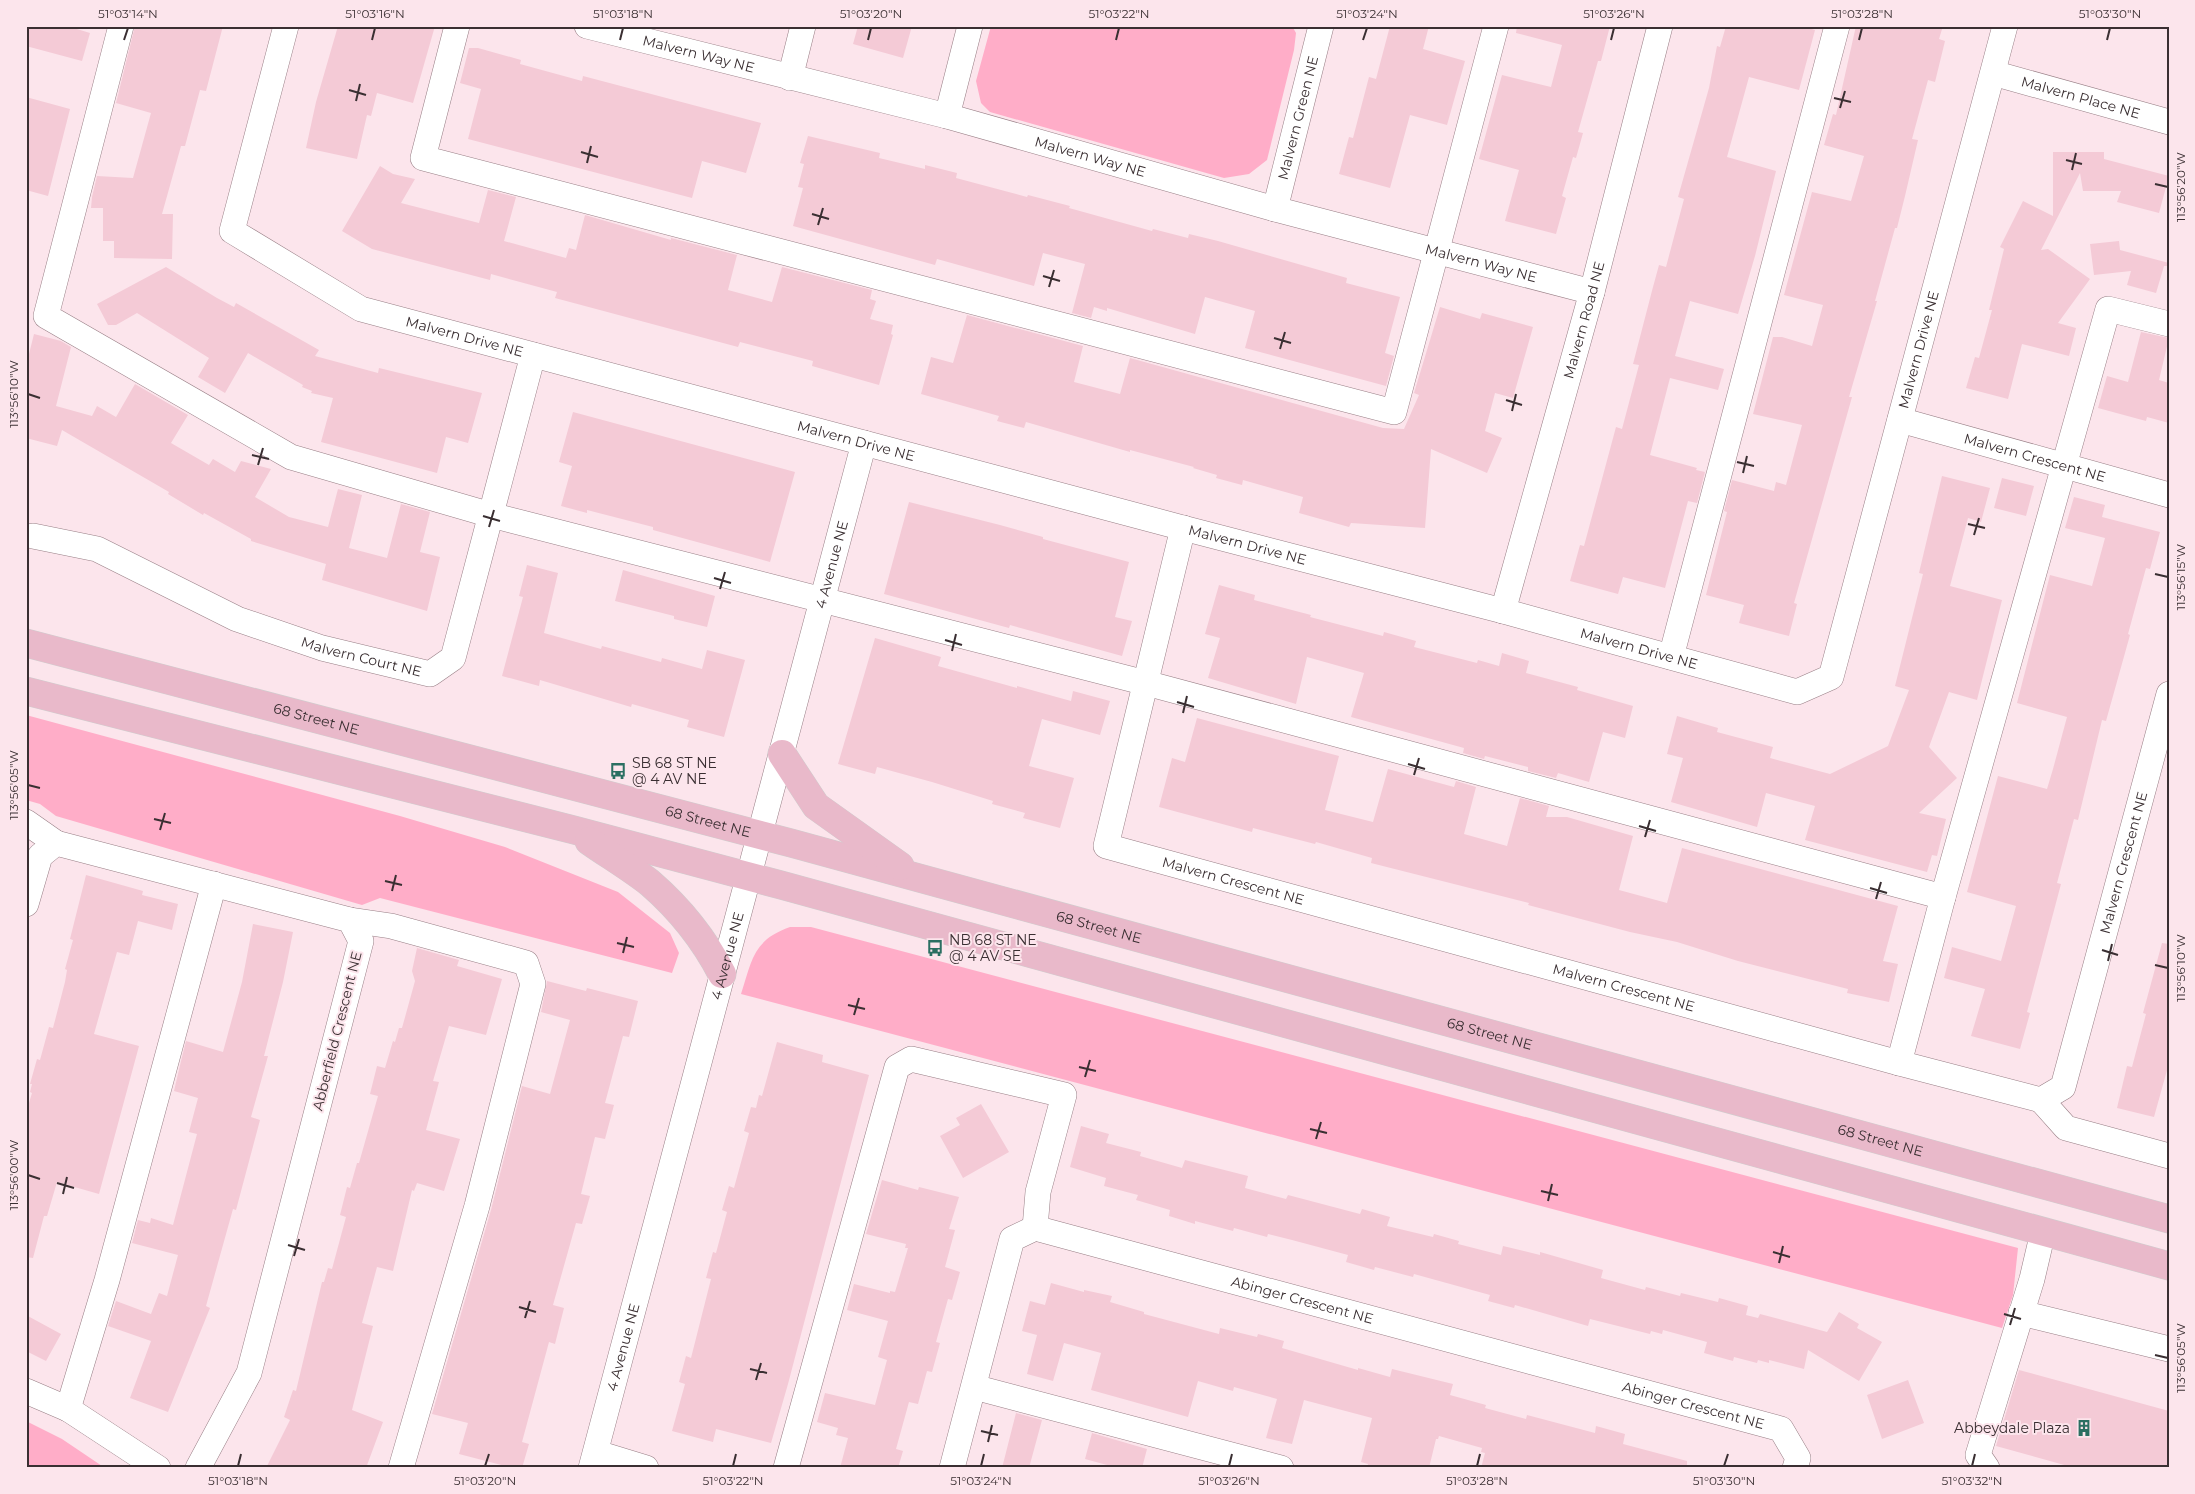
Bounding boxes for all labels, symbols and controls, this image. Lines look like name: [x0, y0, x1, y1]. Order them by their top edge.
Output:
text: 51°03'14"N: [98, 6, 158, 21]
text: 51°03'16"N: [345, 6, 405, 21]
text: 51°03'18"N: [593, 6, 653, 21]
text: 51°03'20"N: [840, 6, 902, 21]
text: 51°03'22"N: [1088, 6, 1150, 21]
text: 51°03'24"N: [1336, 6, 1398, 21]
text: 51°03'26"N: [1583, 6, 1645, 21]
text: 51°03'28"N: [1831, 6, 1893, 21]
text: 51°03'30"N: [2079, 6, 2141, 21]
street label: Malvern Way NE: [641, 31, 756, 77]
street label: Malvern Green NE: [1274, 54, 1322, 182]
street label: Malvern Place NE: [2019, 72, 2142, 123]
street label: Malvern Way NE: [1033, 132, 1148, 181]
text: 113°56'20"W: [2173, 152, 2188, 222]
street label: Malvern Way NE: [1423, 240, 1539, 286]
street label: Malvern Road NE: [1559, 259, 1608, 381]
street label: Malvern Drive NE: [1894, 289, 1943, 410]
street label: Malvern Drive NE: [404, 312, 525, 361]
text: 113°56'10"W: [6, 360, 21, 428]
street label: Malvern Drive NE: [795, 417, 917, 465]
street label: Malvern Crescent NE: [1962, 429, 2108, 486]
street label: 4 Avenue NE: [811, 519, 852, 610]
street label: Malvern Drive NE: [1187, 521, 1308, 569]
text: 113°56'15"W: [2173, 544, 2188, 610]
street label: Malvern Drive NE: [1578, 624, 1700, 673]
street label: Malvern Court NE: [299, 633, 423, 681]
street label: 68 Street NE: [271, 699, 361, 739]
text: 113°56'05"W: [6, 750, 21, 820]
place label: SB 68 ST NE @ 4 AV NE: [632, 754, 717, 788]
bus stop icon: SB 68 ST NE @ 4 AV NE: [608, 761, 628, 781]
street label: Malvern Crescent NE: [2096, 790, 2151, 936]
street label: 68 Street NE: [663, 801, 753, 841]
street label: Malvern Crescent NE: [1160, 853, 1306, 909]
street label: 68 Street NE: [1054, 907, 1144, 947]
street label: 4 Avenue NE: [707, 910, 748, 1002]
place label: NB 68 ST NE @ 4 AV SE: [949, 931, 1037, 965]
text: 113°56'10"W: [2173, 934, 2188, 1002]
bus stop icon: NB 68 ST NE @ 4 AV SE: [925, 938, 945, 958]
street label: Abberfield Crescent NE: [308, 949, 366, 1113]
street label: Malvern Crescent NE: [1551, 960, 1697, 1016]
street label: 68 Street NE: [1445, 1013, 1535, 1054]
street label: 68 Street NE: [1836, 1120, 1925, 1161]
text: 113°56'00"W: [6, 1140, 21, 1210]
street label: Abinger Crescent NE: [1229, 1272, 1375, 1328]
street label: 4 Avenue NE: [603, 1301, 643, 1393]
text: 113°56'05"W: [2173, 1323, 2188, 1393]
street label: Abinger Crescent NE: [1620, 1378, 1766, 1433]
building icon: Abbeydale Plaza: [2074, 1418, 2094, 1438]
place label: Abbeydale Plaza: [1954, 1419, 2070, 1437]
text: 51°03'18"N: [208, 1473, 268, 1488]
text: 51°03'20"N: [454, 1473, 516, 1488]
text: 51°03'22"N: [702, 1473, 764, 1488]
text: 51°03'24"N: [950, 1473, 1012, 1488]
text: 51°03'26"N: [1198, 1473, 1260, 1488]
text: 51°03'28"N: [1446, 1473, 1508, 1488]
text: 51°03'30"N: [1693, 1473, 1755, 1488]
text: 51°03'32"N: [1941, 1473, 2003, 1488]

